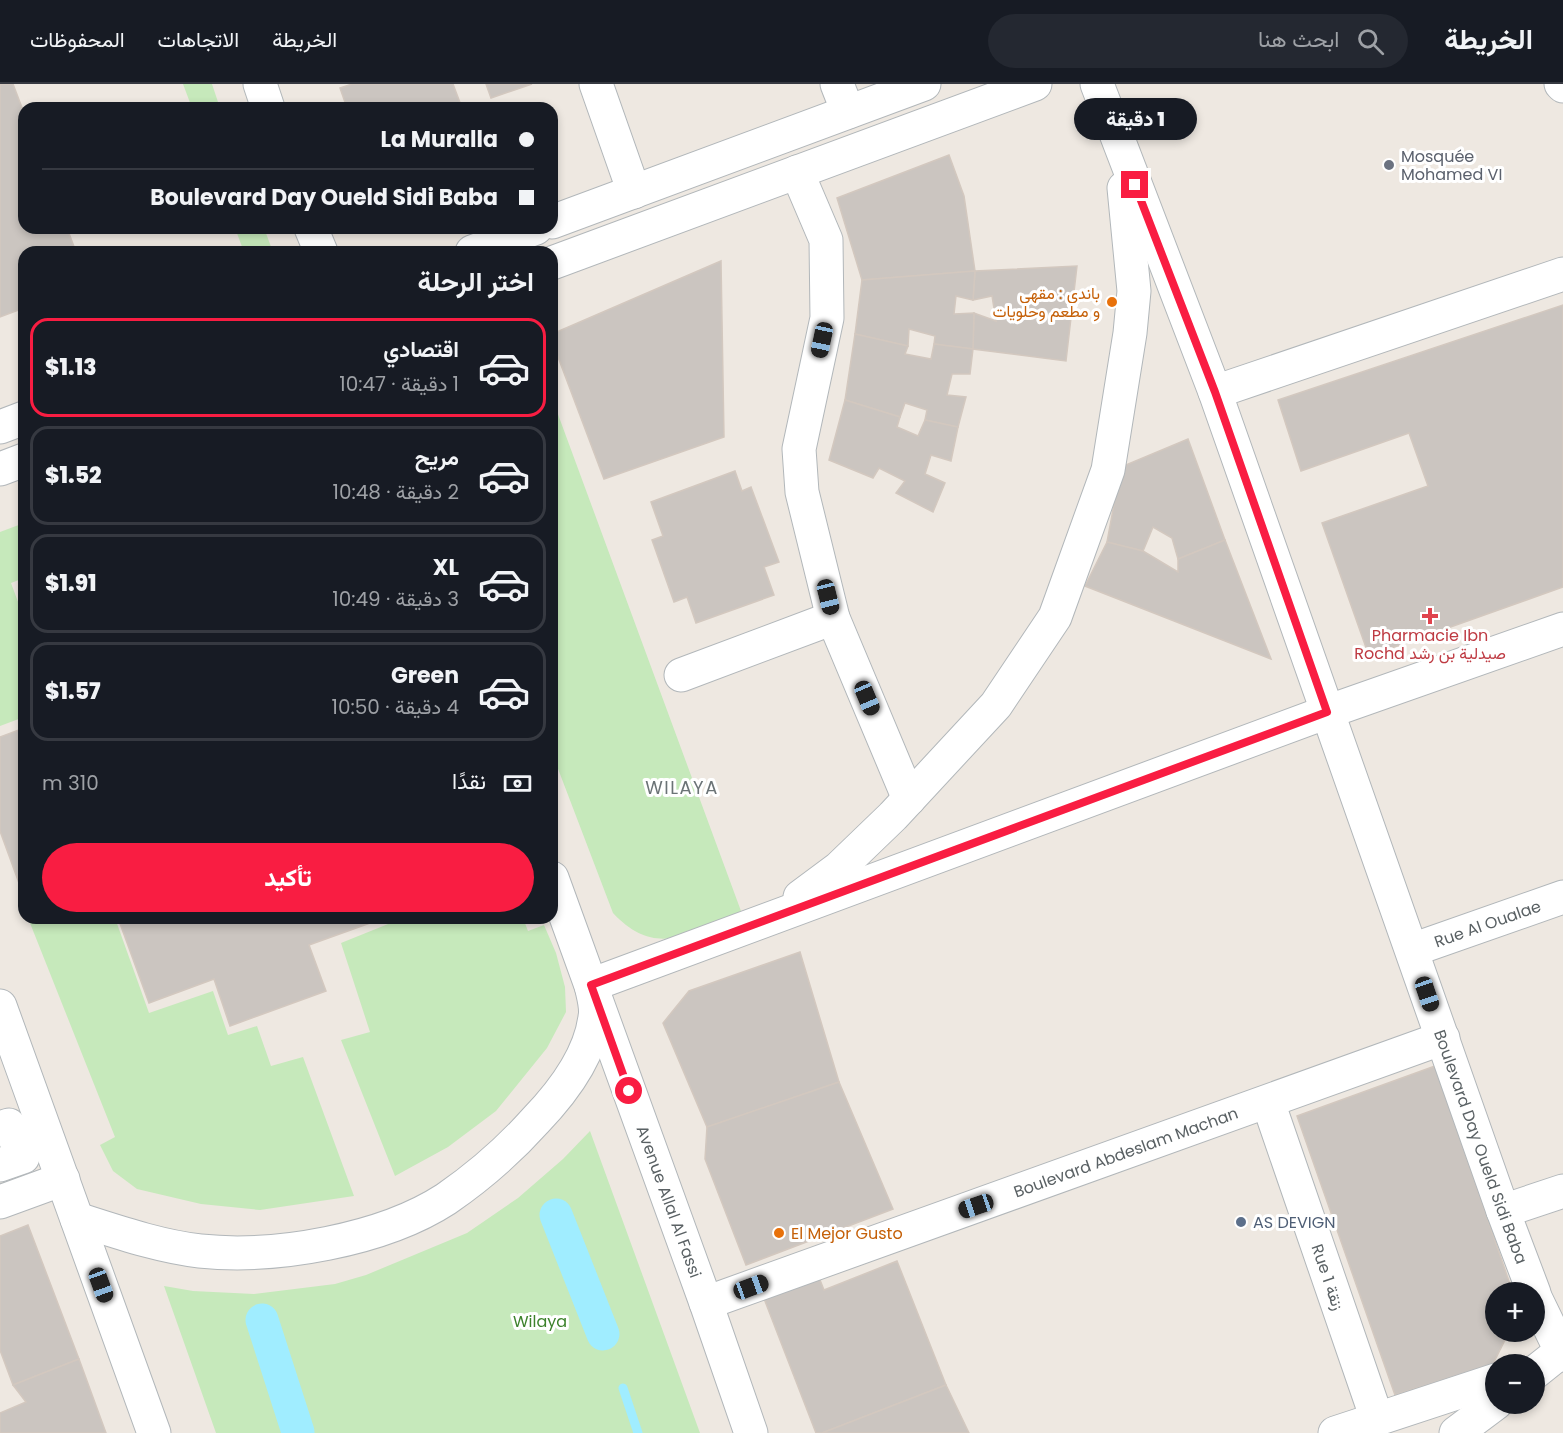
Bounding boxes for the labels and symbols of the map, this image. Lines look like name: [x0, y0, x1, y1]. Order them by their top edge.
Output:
callout: 1 دقيقة: [1074, 98, 1196, 140]
place label: Mosquée Mohamed VI: [1401, 145, 1502, 186]
marker: Mosquée Mohamed VI: [1382, 158, 1396, 172]
route end: [1121, 171, 1148, 198]
place label: باندي : مقهى و مطعم وحلويات: [993, 282, 1100, 323]
marker: باندي : مقهى و مطعم وحلويات: [1105, 295, 1119, 309]
car: [809, 321, 835, 359]
car: [815, 577, 841, 617]
marker: Pharmacie Ibn Rochd صيدلية بن رشد: [1423, 609, 1437, 623]
place label: Pharmacie Ibn Rochd صيدلية بن رشد: [1354, 624, 1506, 665]
car: [852, 678, 882, 718]
district label: WILAYA: [645, 775, 719, 800]
street label: Rue Al Oualae: [1431, 895, 1544, 953]
car: [1413, 974, 1441, 1014]
street label: Boulevard Day Oueld Sidi Baba: [1428, 1027, 1533, 1267]
route start: [615, 1077, 642, 1104]
street label: Boulevard Abdeslam Machan: [1010, 1102, 1241, 1203]
street label: Avenue Allal Al Fassi: [631, 1122, 707, 1281]
car: [956, 1192, 996, 1220]
place label: AS DEVIGN: [1253, 1211, 1335, 1234]
marker: AS DEVIGN: [1234, 1215, 1248, 1229]
place label: El Mejor Gusto: [791, 1222, 903, 1245]
marker: El Mejor Gusto: [772, 1226, 786, 1240]
street label: Rue 1 زنقة: [1305, 1241, 1350, 1313]
car: [86, 1265, 116, 1305]
car: [731, 1272, 771, 1302]
park label: Wilaya: [513, 1310, 567, 1333]

